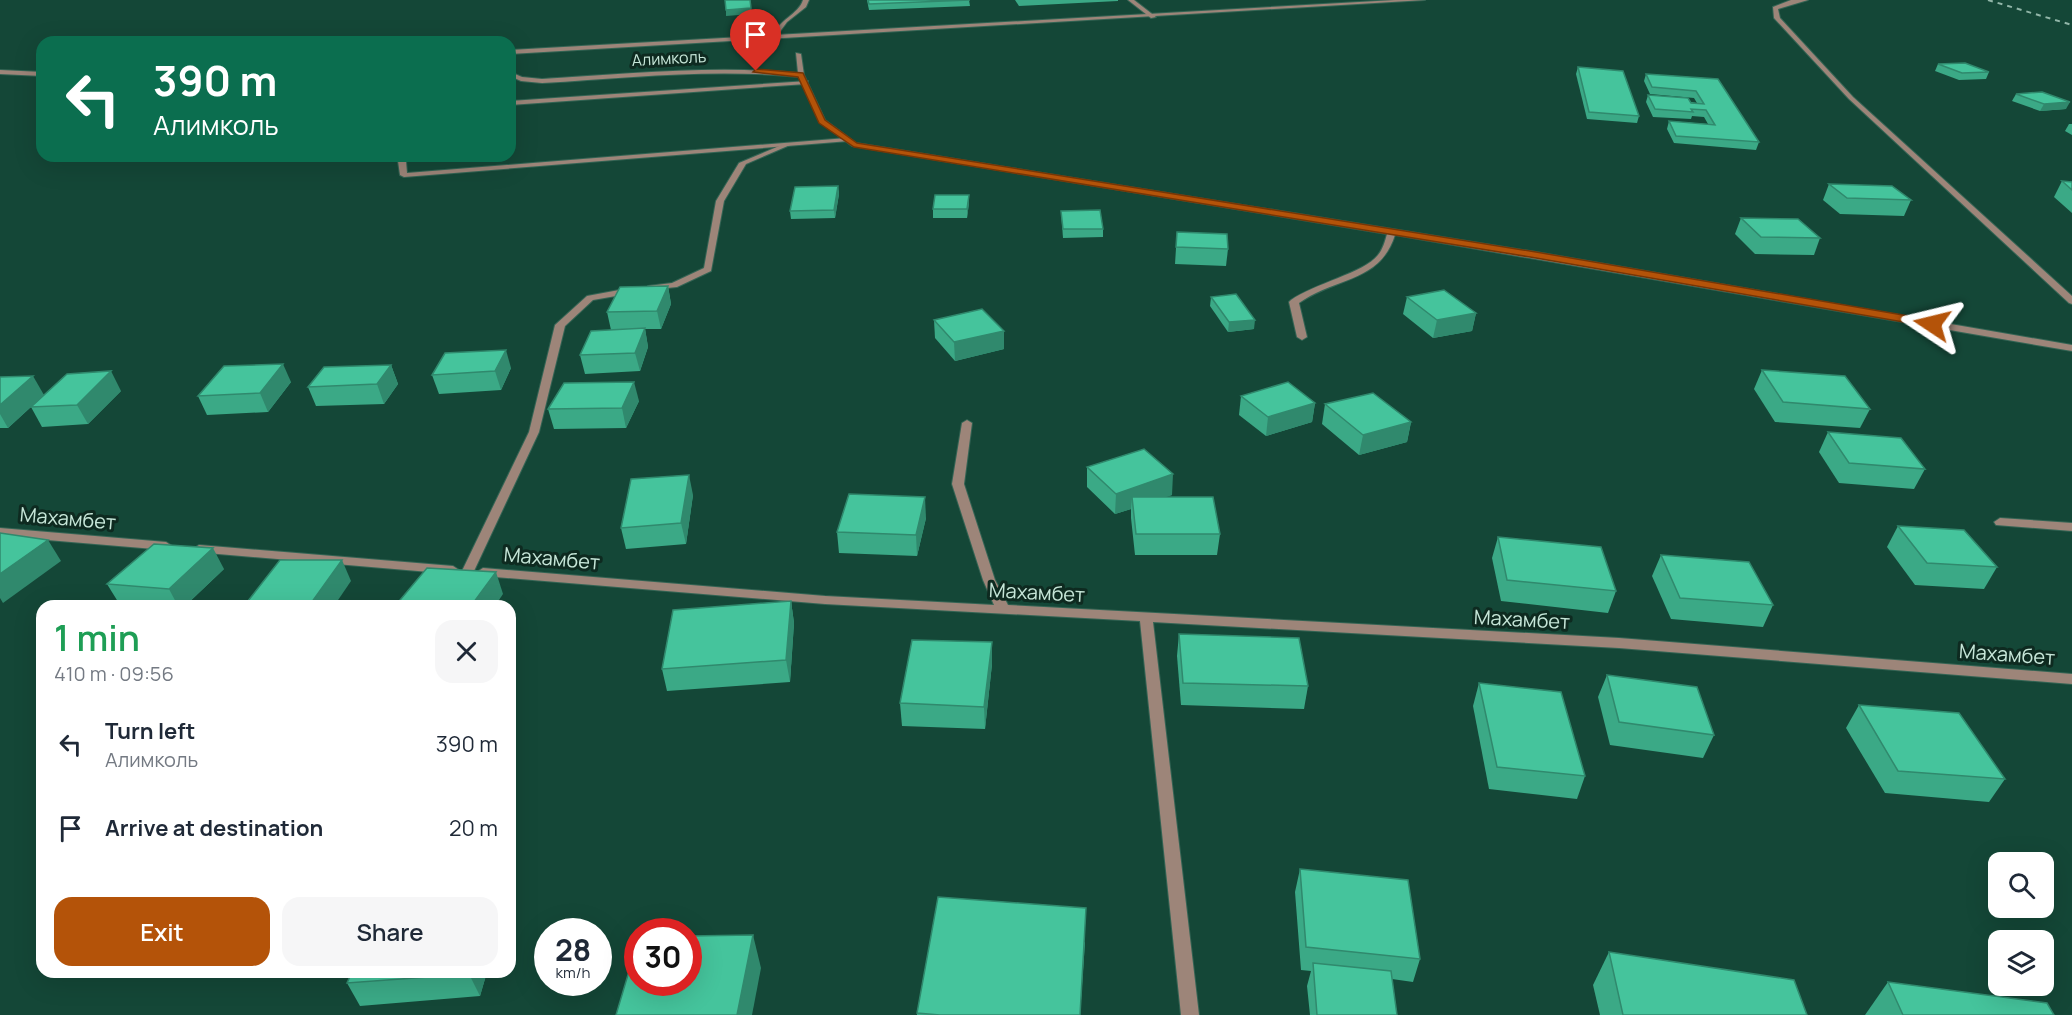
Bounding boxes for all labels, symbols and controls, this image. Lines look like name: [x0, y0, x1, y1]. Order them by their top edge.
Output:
pin: [730, 9, 781, 71]
icon: arrive: [739, 18, 772, 51]
street label: Алимколь: [631, 45, 707, 71]
text: 390 m: [153, 51, 277, 109]
icon: left: [54, 60, 132, 138]
text: Алимколь: [153, 106, 279, 143]
position arrow: [1900, 292, 1964, 356]
street label: Махамбет: [19, 500, 117, 536]
street label: Махамбет: [503, 540, 601, 576]
street label: Махамбет: [988, 576, 1086, 608]
street label: Махамбет: [1473, 603, 1571, 635]
text: 1 min: [54, 613, 140, 662]
button: close: [435, 620, 498, 683]
street label: Махамбет: [1958, 637, 2056, 671]
text: 410 m · 09:56: [54, 660, 174, 687]
text: Turn left: [105, 716, 195, 746]
icon: left: [54, 728, 87, 761]
text: 390 m: [436, 729, 498, 759]
text: Алимколь: [105, 746, 198, 773]
icon: arrive: [54, 812, 87, 845]
text: Arrive at destination: [105, 813, 323, 843]
text: 20 m: [449, 813, 498, 843]
map controls: [1988, 852, 2054, 996]
button: search: [1988, 852, 2054, 918]
button: Exit: [54, 897, 270, 966]
button: Share: [282, 897, 498, 966]
speed limit sign: 30: [624, 918, 702, 996]
text: 28: [555, 929, 591, 970]
button: layers: [1988, 930, 2054, 996]
text: km/h: [556, 962, 590, 983]

